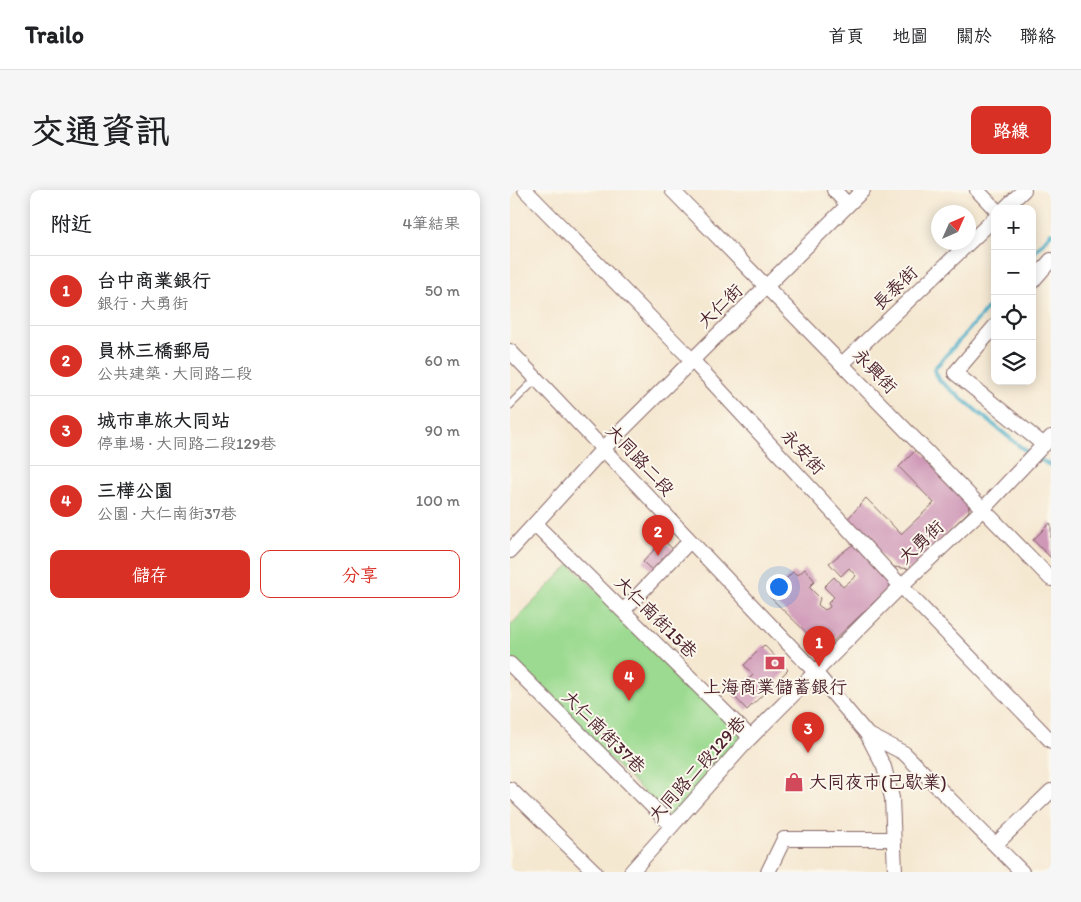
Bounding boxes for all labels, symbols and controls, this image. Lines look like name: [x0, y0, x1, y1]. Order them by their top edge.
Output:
text: Trailo: [25, 20, 84, 49]
text: 首頁: [828, 25, 864, 47]
text: 地圖: [892, 25, 928, 47]
text: 關於: [956, 25, 992, 47]
text: 聯絡: [1020, 25, 1056, 47]
button: 路線: [971, 106, 1051, 154]
text: 交通資訊: [30, 110, 170, 152]
north arrow: [931, 205, 976, 250]
map controls: [991, 205, 1036, 385]
button: +: [991, 205, 1036, 250]
text: 附近: [50, 211, 92, 236]
text: 4筆結果: [402, 214, 460, 233]
button: −: [991, 250, 1036, 295]
street label: 長泰街: [868, 261, 922, 315]
text: 台中商業銀行: [97, 269, 211, 292]
street label: 大仁街: [693, 279, 747, 333]
text: 1: [62, 281, 70, 300]
text: 50 m: [425, 281, 460, 300]
text: 銀行 · 大勇街: [97, 294, 188, 313]
button: locate: [991, 295, 1036, 340]
text: 員林三橋郵局: [97, 339, 211, 362]
button: layers: [991, 340, 1036, 385]
street label: 永興街: [848, 344, 902, 398]
text: 2: [62, 351, 70, 370]
text: 60 m: [425, 351, 460, 370]
text: 公共建築 · 大同路二段: [97, 364, 252, 383]
text: 城市車旅大同站: [97, 409, 230, 432]
street label: 大同路二段: [601, 420, 679, 500]
text: 3: [62, 421, 70, 440]
text: 90 m: [425, 421, 460, 440]
street label: 永安街: [777, 425, 829, 479]
text: 停車場 · 大同路二段129巷: [97, 434, 276, 453]
text: 三樺公園: [97, 479, 173, 502]
text: 4: [61, 491, 71, 510]
text: 100 m: [416, 491, 460, 510]
text: 公園 · 大仁南街37巷: [97, 504, 237, 523]
pin: 2: [642, 515, 674, 556]
street label: 大勇街: [894, 516, 948, 568]
button: 儲存: [50, 550, 250, 598]
button: 分享: [260, 550, 460, 598]
street label: 大仁南街15巷: [610, 571, 702, 663]
your location: [766, 574, 792, 600]
pin: 1: [803, 626, 835, 667]
bank icon: 上海商業儲蓄銀行: [764, 652, 786, 674]
pin: 4: [613, 660, 645, 701]
place label: 上海商業儲蓄銀行: [703, 676, 847, 698]
street label: 大仁南街37巷: [558, 686, 650, 778]
street label: 大同路二段129巷: [644, 711, 750, 827]
pin: 3: [792, 712, 824, 753]
shop icon: 大同夜市(已歇業): [783, 771, 805, 793]
place label: 大同夜市(已歇業): [809, 771, 947, 793]

